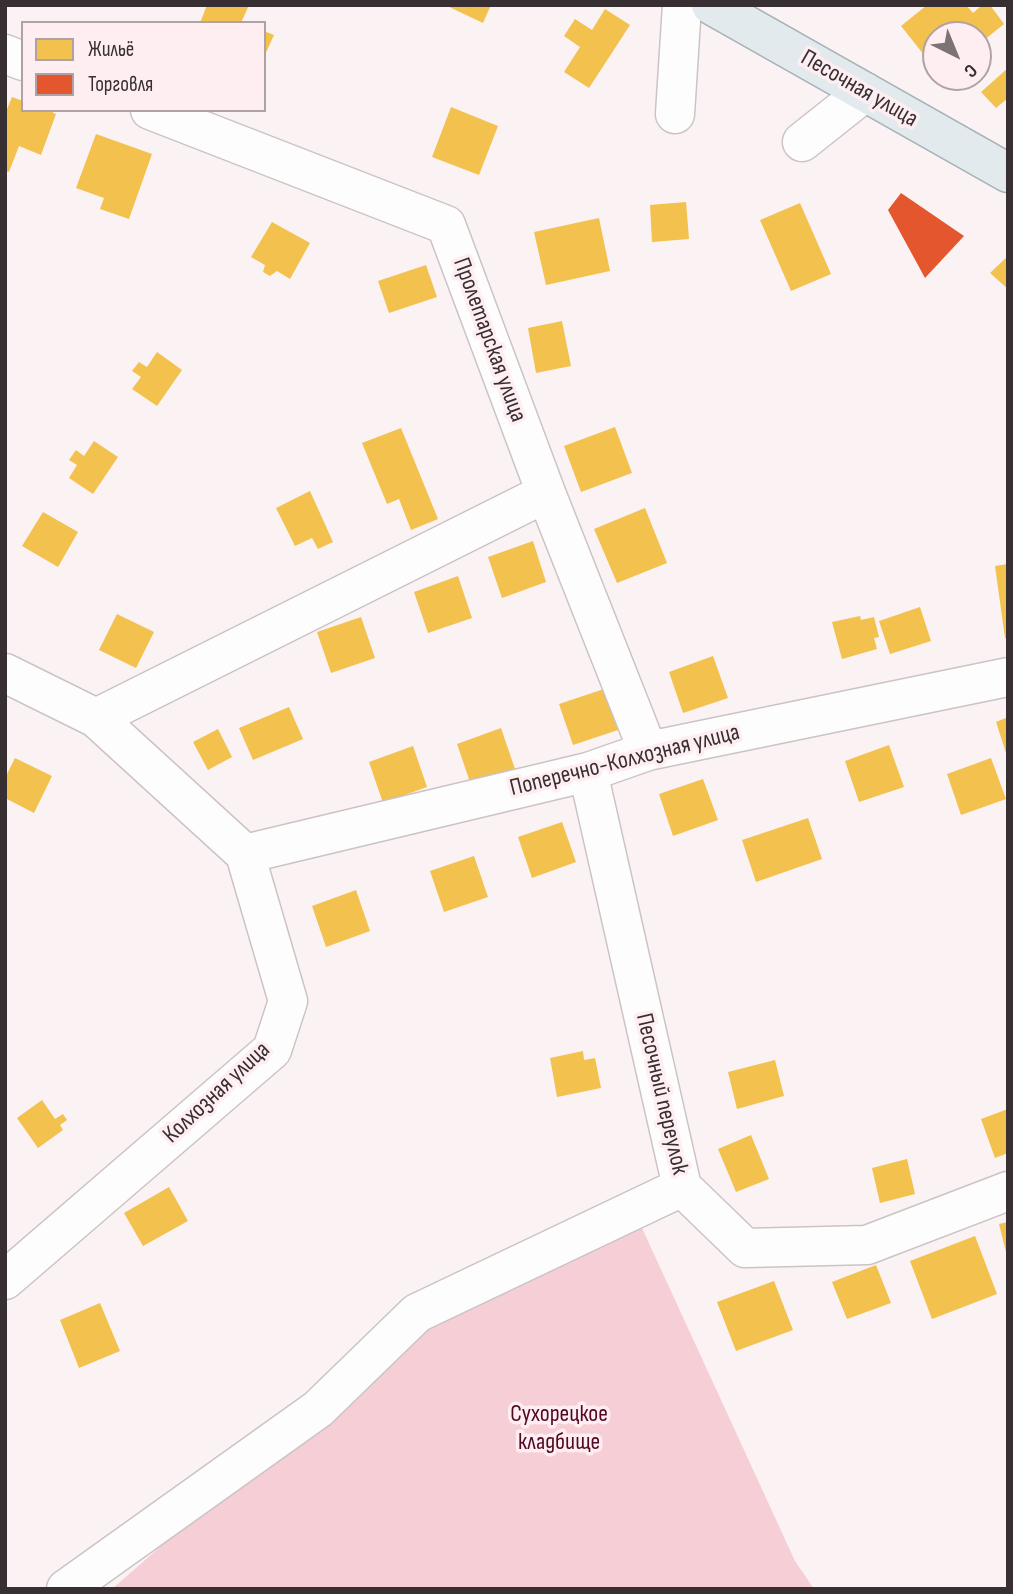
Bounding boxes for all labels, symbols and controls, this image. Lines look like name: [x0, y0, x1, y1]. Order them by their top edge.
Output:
legend: [21, 21, 266, 112]
north arrow: [922, 21, 992, 91]
text: Жильё: [88, 37, 134, 62]
street label: Песочная улица: [795, 44, 923, 134]
text: С: [959, 59, 982, 82]
text: Торговля: [88, 72, 153, 97]
street label: Пролетарская улица: [446, 254, 532, 426]
street label: Поперечно-Колхозная улица: [507, 719, 743, 803]
street label: Песочный переулок: [628, 1011, 694, 1177]
street label: Колхозная улица: [158, 1036, 276, 1150]
park label: Сухорецкое кладбище: [510, 1401, 608, 1457]

